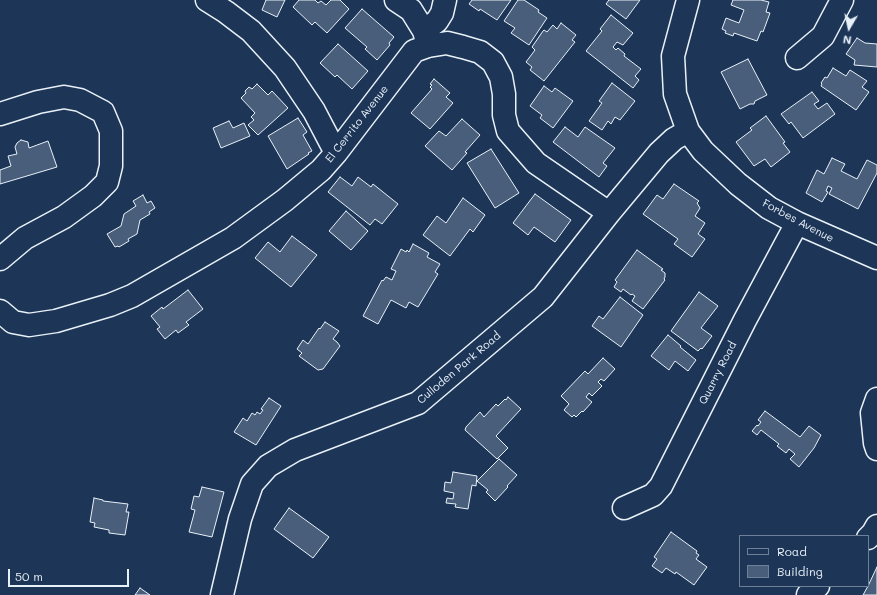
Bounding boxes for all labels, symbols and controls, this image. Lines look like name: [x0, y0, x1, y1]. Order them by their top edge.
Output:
north arrow: [829, 8, 869, 48]
text: N: [842, 32, 852, 48]
street label: El Cerrito Avenue: [323, 83, 391, 165]
street label: Forbes Avenue: [760, 197, 836, 245]
street label: Culloden Park Road: [414, 329, 504, 407]
street label: Quarry Road: [696, 339, 740, 407]
legend: [739, 535, 869, 587]
text: Road: [777, 543, 807, 559]
scale bar: [10, 561, 131, 587]
text: Building: [777, 563, 823, 579]
text: 50 m: [15, 568, 43, 584]

